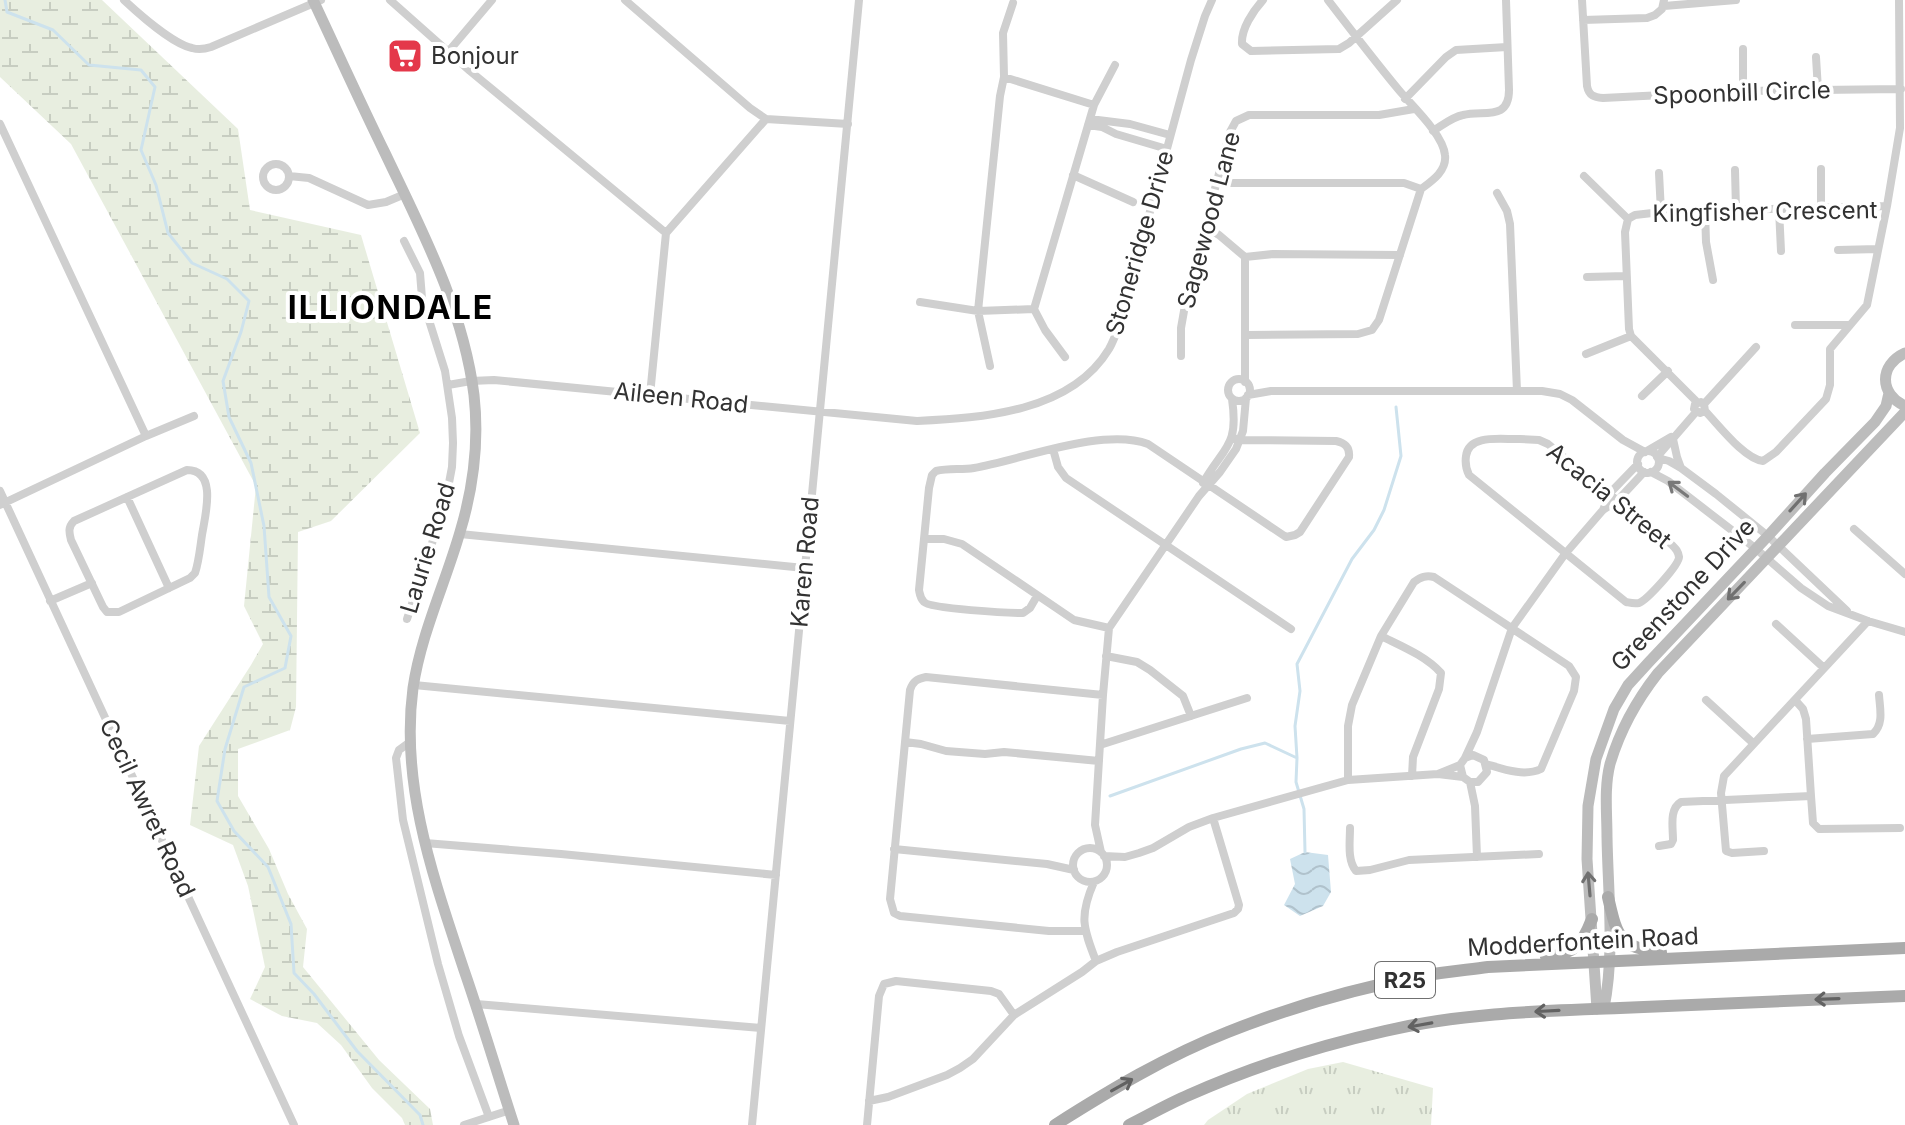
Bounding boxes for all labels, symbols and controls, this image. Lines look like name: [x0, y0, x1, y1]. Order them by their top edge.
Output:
supermarket icon: Bonjour: [386, 37, 424, 75]
place label: Bonjour: [431, 41, 519, 70]
street label: Spoonbill Circle: [1653, 75, 1831, 110]
street label: Sagewood Lane: [1171, 128, 1246, 311]
street label: Stoneridge Drive: [1099, 147, 1180, 338]
street label: Kingfisher Crescent: [1652, 195, 1878, 228]
district label: ILLIONDALE: [288, 288, 494, 327]
street label: Aileen Road: [612, 376, 750, 419]
street label: Acacia Street: [1541, 437, 1677, 555]
street label: Laurie Road: [394, 479, 461, 617]
one-way arrow: [1668, 481, 1690, 497]
one-way arrow: [1789, 493, 1807, 513]
street label: Karen Road: [784, 495, 825, 629]
street label: Greenstone Drive: [1605, 512, 1761, 677]
one-way arrow: [1727, 581, 1746, 601]
street label: Cecil Awret Road: [93, 714, 201, 902]
one-way arrow: [1581, 871, 1596, 898]
street label: Modderfontein Road: [1466, 921, 1700, 962]
road number: R25: [1375, 962, 1435, 998]
one-way arrow: [1814, 992, 1841, 1007]
one-way arrow: [1534, 1004, 1561, 1019]
one-way arrow: [1408, 1018, 1433, 1033]
one-way arrow: [1110, 1077, 1133, 1093]

